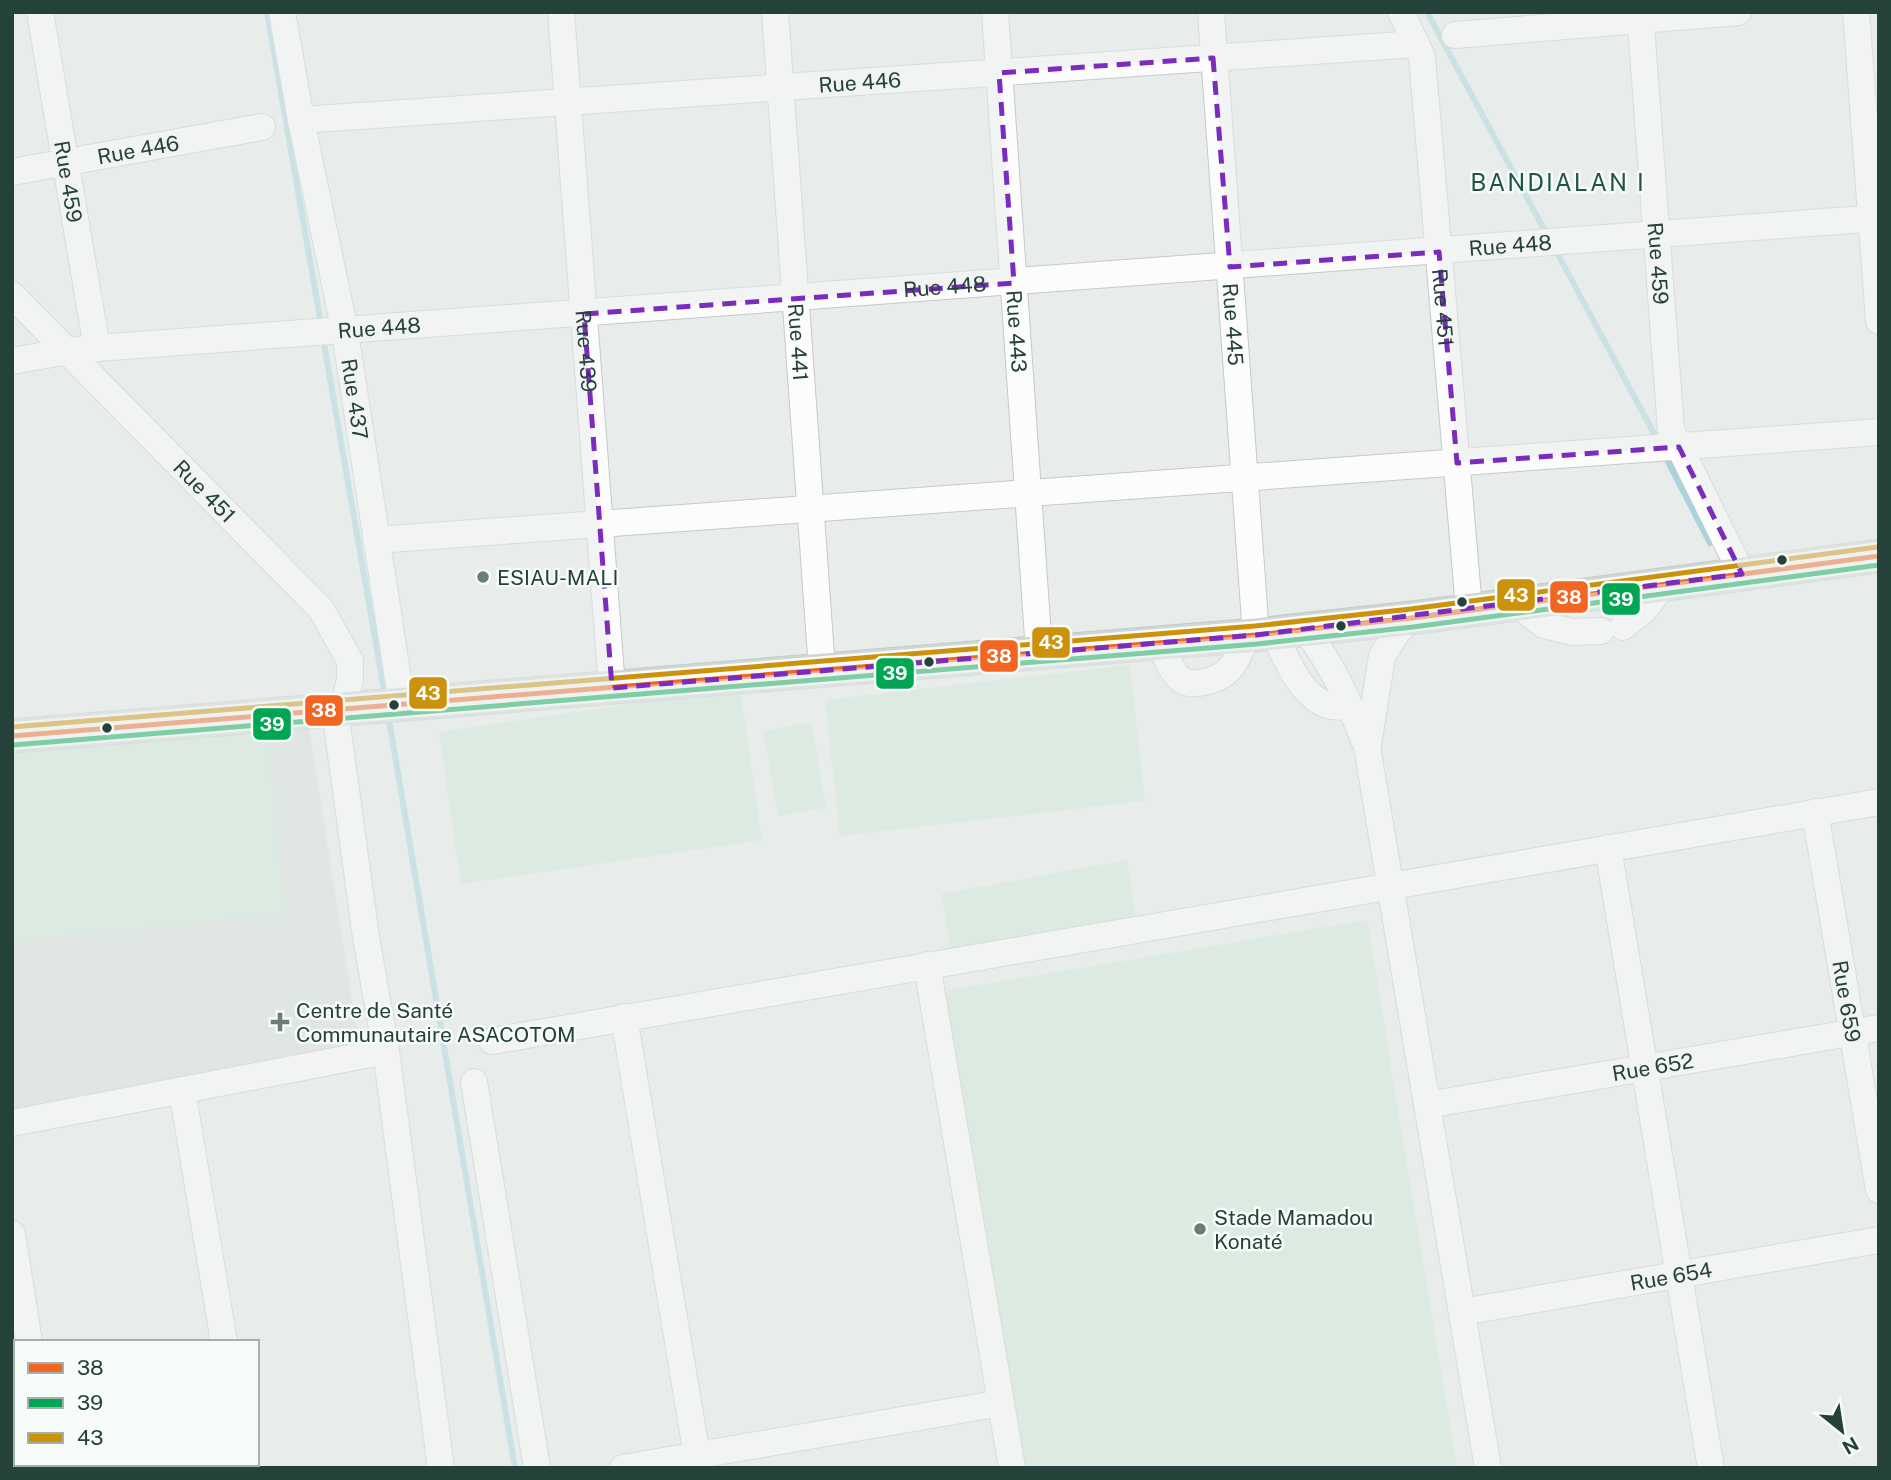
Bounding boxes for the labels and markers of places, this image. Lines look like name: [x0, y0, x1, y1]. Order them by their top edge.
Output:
unlabelled marker: [1775, 553, 1789, 567]
place label: ESIAU-MALI: [497, 565, 618, 590]
marker: ESIAU-MALI: [475, 569, 491, 585]
unlabelled marker: [1455, 595, 1469, 609]
unlabelled marker: [1334, 619, 1348, 633]
unlabelled marker: [922, 655, 936, 669]
unlabelled marker: [387, 698, 401, 712]
unlabelled marker: [100, 721, 114, 735]
place label: Centre de Santé Communautaire ASACOTOM: [296, 998, 576, 1047]
marker: Centre de Santé Communautaire ASACOTOM: [270, 1012, 290, 1032]
place label: Stade Mamadou Konaté: [1214, 1205, 1373, 1254]
marker: Stade Mamadou Konaté: [1192, 1221, 1208, 1237]

